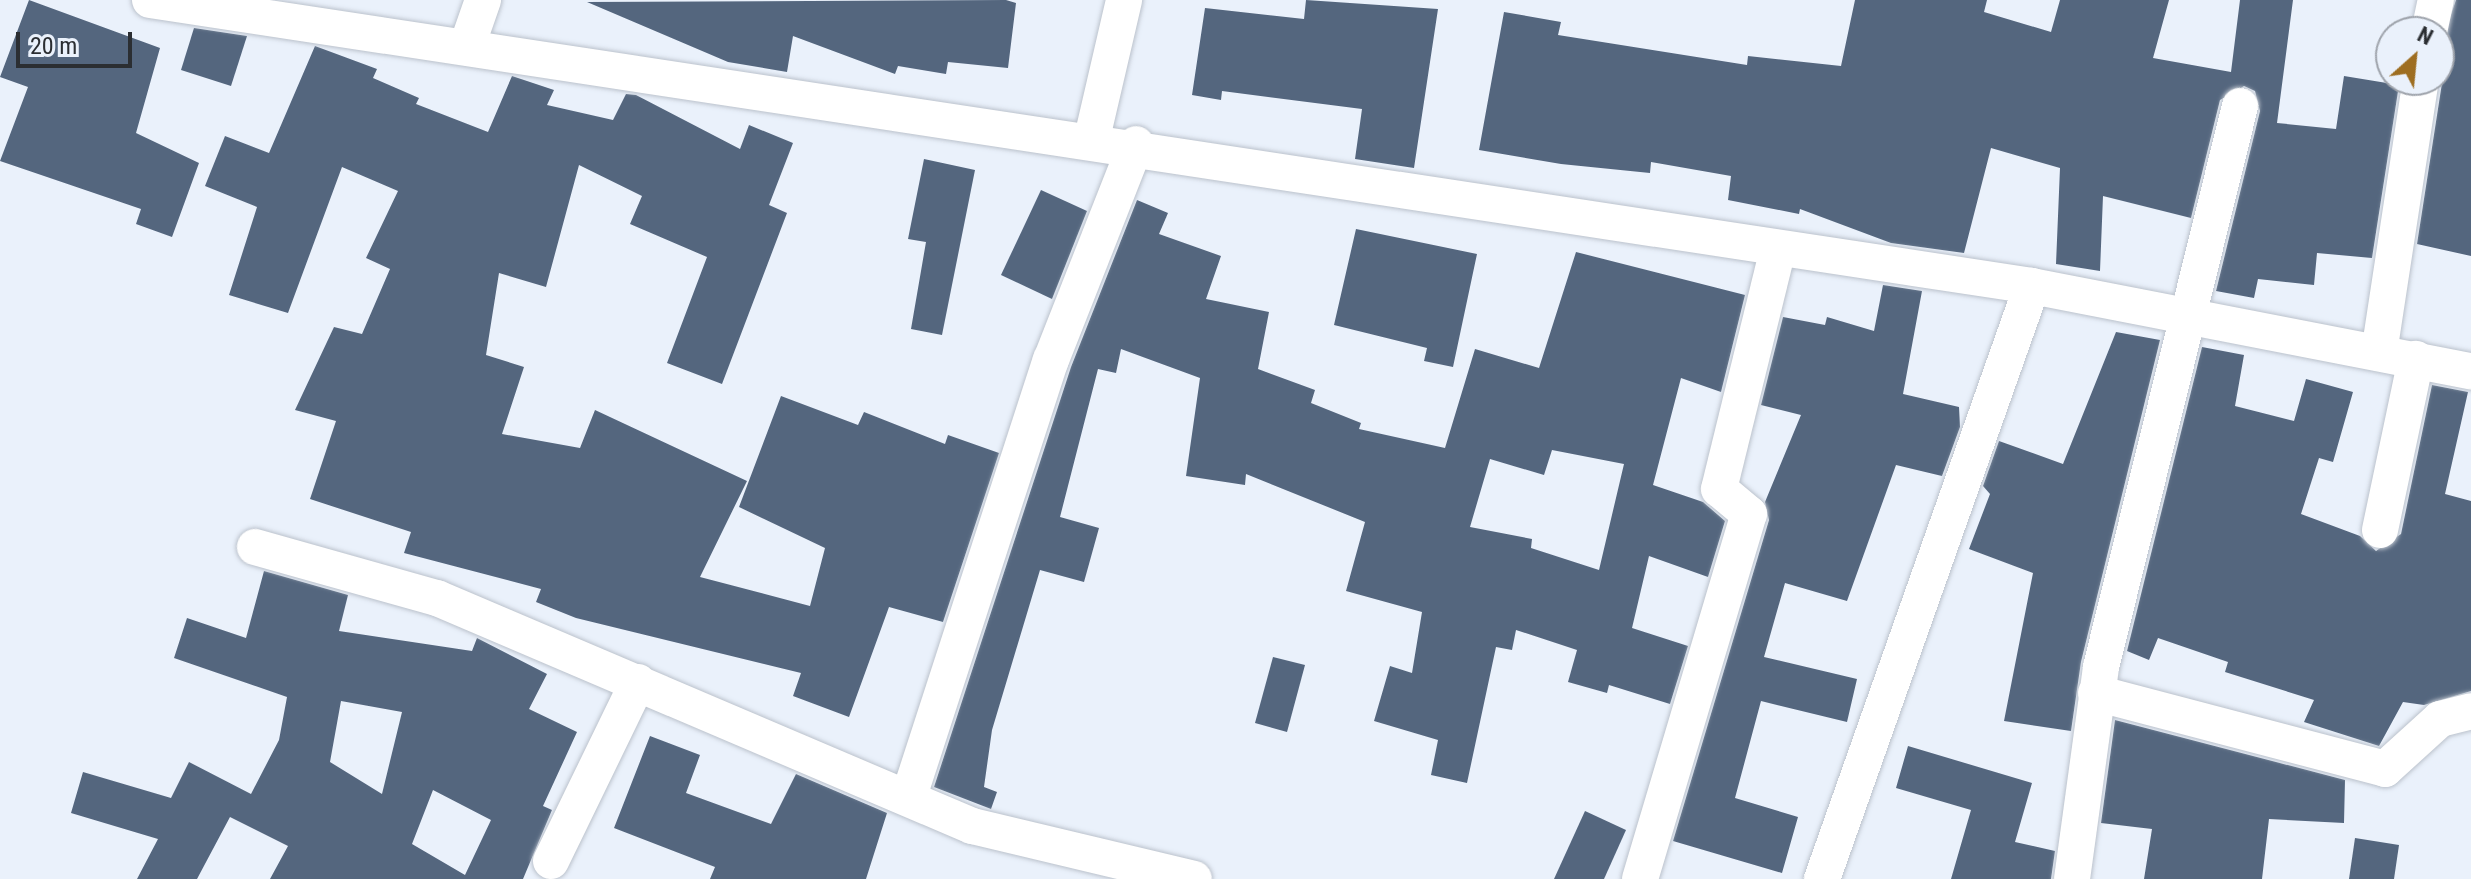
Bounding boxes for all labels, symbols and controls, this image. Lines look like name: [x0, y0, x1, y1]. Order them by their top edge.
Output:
scale bar: [20, 16, 136, 66]
north arrow: [2375, 16, 2455, 96]
text: N: [2414, 22, 2437, 50]
text: 20 m: [30, 32, 77, 60]

